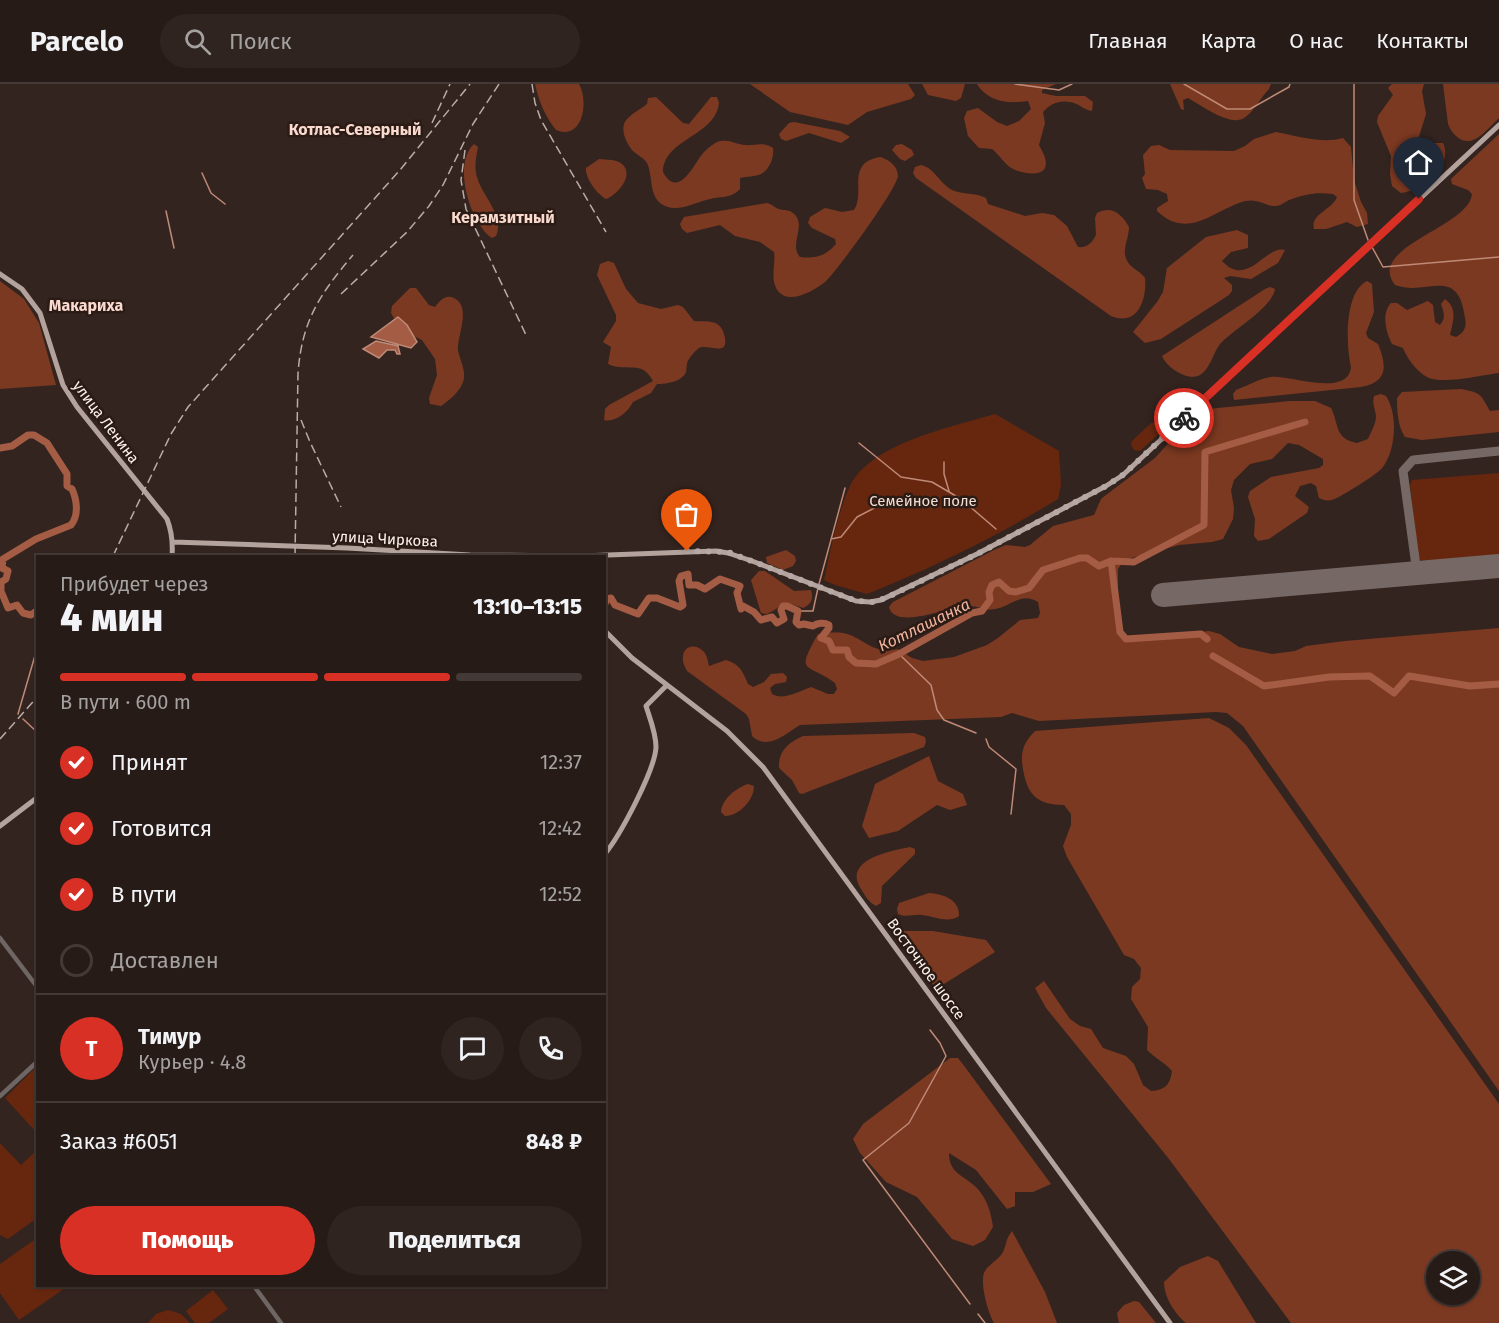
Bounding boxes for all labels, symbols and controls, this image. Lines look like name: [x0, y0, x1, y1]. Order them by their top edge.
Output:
search box: [160, 14, 580, 68]
text: Parcelo: [30, 25, 124, 58]
icon: search: [181, 25, 214, 58]
text: Поиск: [229, 28, 292, 55]
text: Главная: [1088, 28, 1168, 54]
text: Карта: [1201, 28, 1256, 54]
text: О нас: [1289, 28, 1343, 54]
text: Контакты: [1376, 28, 1469, 54]
district label: Котлас-Северный: [289, 120, 421, 139]
pin: [1393, 137, 1444, 199]
icon: home: [1402, 146, 1435, 179]
district label: Керамзитный: [451, 208, 555, 227]
district label: Макариха: [49, 296, 123, 315]
street label: улица Ленина: [69, 377, 143, 467]
courier: [1154, 388, 1214, 448]
icon: bike: [1168, 402, 1201, 435]
pin: [661, 489, 712, 551]
park label: Семейное поле: [869, 492, 977, 510]
icon: bag: [670, 498, 703, 531]
street label: улица Чиркова: [332, 527, 438, 551]
text: Прибудет через: [60, 572, 209, 596]
text: 13:10–13:15: [473, 593, 582, 620]
text: 4 мин: [60, 595, 163, 641]
water label: Котлашанка: [875, 595, 973, 655]
text: В пути · 600 m: [60, 690, 191, 714]
icon: check: [60, 746, 93, 779]
text: Принят: [111, 749, 187, 776]
text: 12:37: [540, 750, 582, 774]
icon: check: [60, 812, 93, 845]
text: Готовится: [111, 815, 212, 842]
text: 12:42: [539, 816, 582, 840]
icon: check: [60, 878, 93, 911]
text: В пути: [111, 881, 177, 908]
text: 12:52: [539, 882, 582, 906]
street label: Восточное шоссе: [883, 915, 969, 1023]
text: Доставлен: [111, 947, 219, 974]
button: chat: [441, 1017, 504, 1080]
button: phone: [519, 1017, 582, 1080]
text: Тимур: [138, 1023, 201, 1050]
text: Т: [86, 1035, 97, 1062]
text: Курьер · 4.8: [138, 1050, 246, 1074]
text: Заказ #6051: [60, 1128, 178, 1155]
text: 848 ₽: [526, 1128, 582, 1155]
button: Помощь: [60, 1206, 315, 1275]
button: Поделиться: [327, 1206, 582, 1275]
map controls: [1426, 1251, 1480, 1305]
button: layers: [1426, 1251, 1480, 1305]

